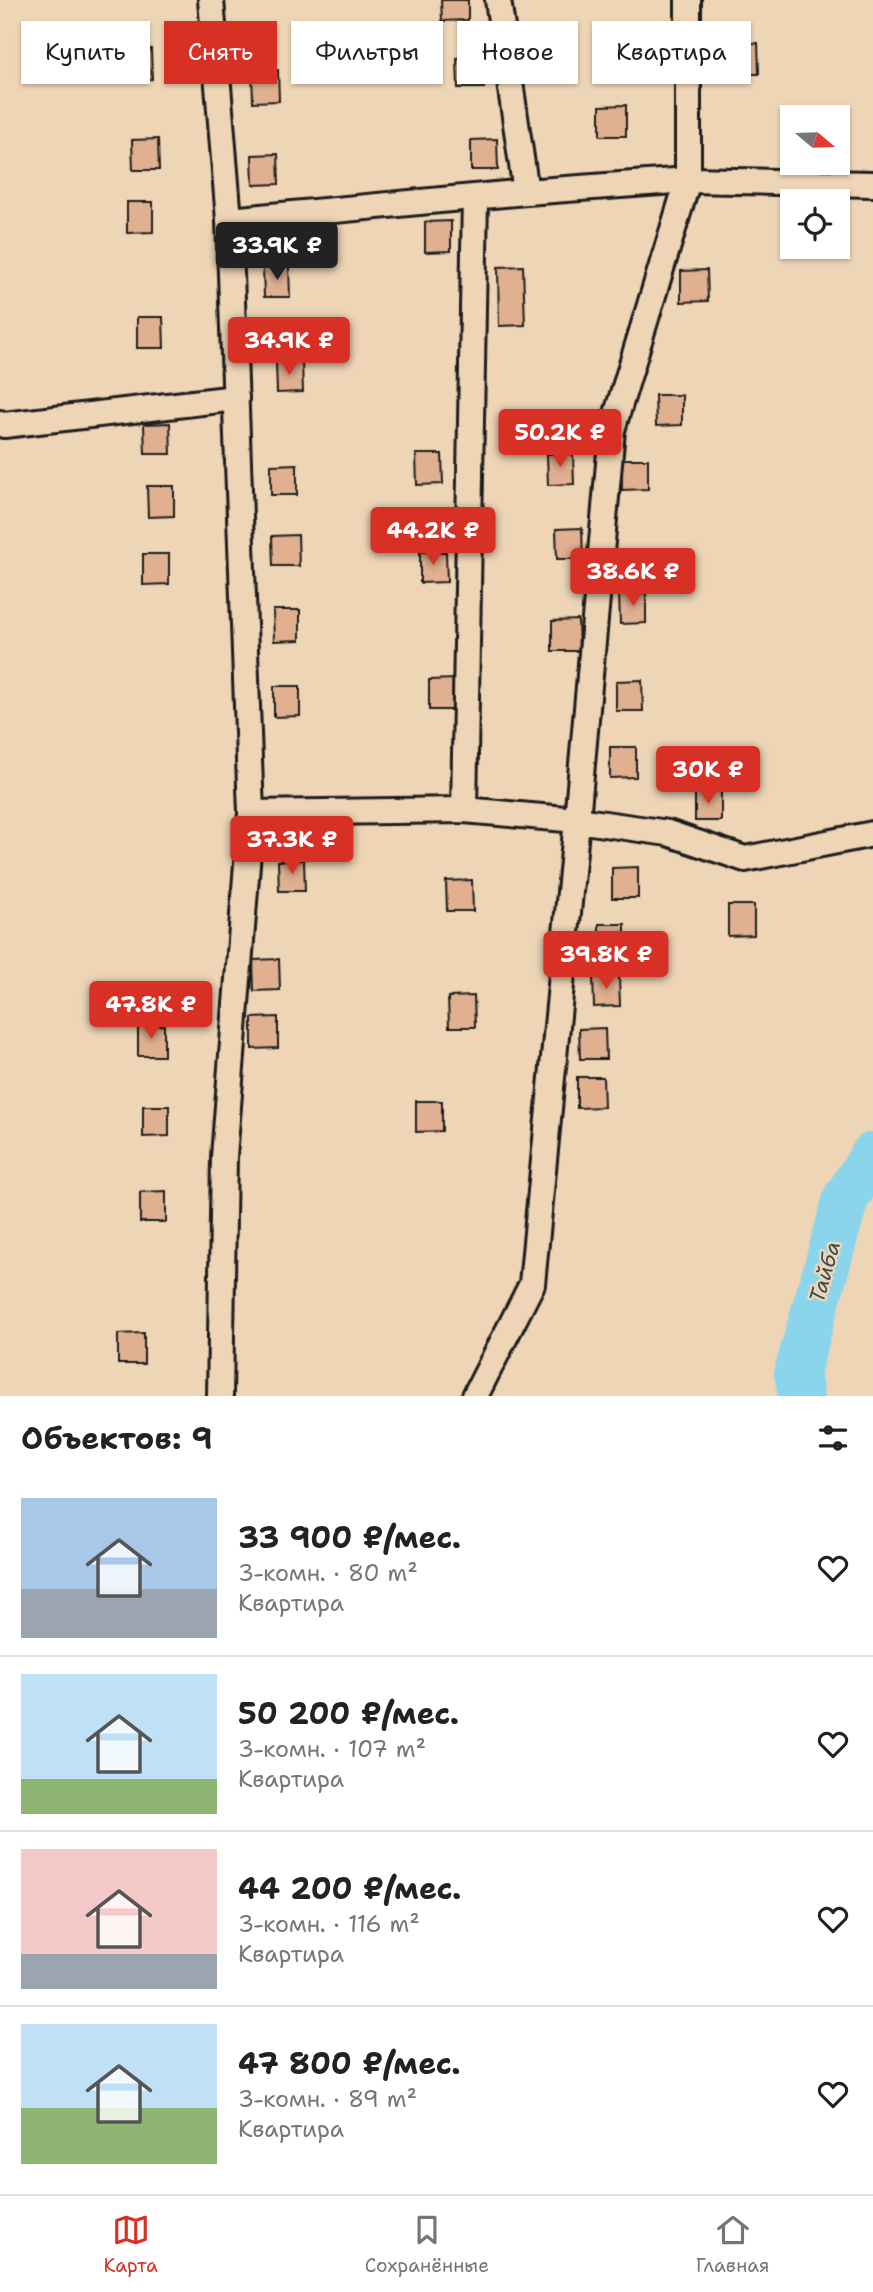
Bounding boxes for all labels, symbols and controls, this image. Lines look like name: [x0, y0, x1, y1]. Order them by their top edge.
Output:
chip: Купить: [21, 21, 150, 84]
chip: Снять: [164, 21, 277, 84]
chip: Фильтры: [291, 21, 443, 84]
chip: Новое: [457, 21, 578, 84]
chip: Квартира: [592, 21, 751, 84]
north arrow: [780, 105, 850, 175]
map controls: [780, 105, 850, 259]
button: locate: [780, 189, 850, 259]
pin: 33.9K ₽: [212, 222, 342, 282]
text: 33.9K ₽: [232, 230, 322, 260]
pin: 34.9K ₽: [224, 318, 354, 377]
text: 34.9K ₽: [244, 325, 334, 355]
pin: 50.2K ₽: [495, 410, 625, 469]
text: 50.2K ₽: [514, 417, 606, 447]
pin: 44.2K ₽: [368, 508, 498, 567]
text: 44.2K ₽: [386, 515, 480, 545]
pin: 38.6K ₽: [568, 548, 698, 608]
text: 38.6K ₽: [586, 556, 680, 586]
pin: 30K ₽: [659, 746, 757, 806]
text: 30K ₽: [672, 754, 744, 784]
pin: 37.3K ₽: [227, 816, 357, 876]
text: 37.3K ₽: [246, 824, 338, 854]
pin: 39.8K ₽: [541, 932, 671, 991]
text: 39.8K ₽: [559, 939, 653, 969]
pin: 47.8K ₽: [86, 982, 216, 1041]
text: 47.8K ₽: [105, 989, 197, 1019]
water label: Тайба: [803, 1238, 847, 1306]
text: Объектов: 9: [21, 1418, 213, 1459]
icon: filters: [814, 1419, 852, 1457]
text: 33 900 ₽/мес.: [238, 1517, 461, 1558]
icon: home: [77, 1526, 161, 1610]
icon: heart: [814, 1549, 852, 1587]
text: 3-комн. · 80 m²: [238, 1558, 418, 1588]
text: Квартира: [238, 1588, 344, 1618]
text: 50 200 ₽/мес.: [238, 1693, 459, 1734]
icon: home: [77, 1702, 161, 1786]
icon: heart: [814, 1725, 852, 1763]
text: 3-комн. · 107 m²: [238, 1734, 426, 1764]
text: Квартира: [238, 1764, 344, 1794]
text: 44 200 ₽/мес.: [238, 1868, 461, 1909]
icon: home: [77, 1877, 161, 1961]
icon: heart: [814, 1900, 852, 1938]
text: 3-комн. · 116 m²: [238, 1909, 420, 1939]
text: Квартира: [238, 1939, 344, 1969]
text: 47 800 ₽/мес.: [238, 2043, 461, 2084]
icon: home: [77, 2052, 161, 2136]
icon: heart: [814, 2075, 852, 2113]
text: 3-комн. · 89 m²: [238, 2084, 417, 2114]
text: Квартира: [238, 2114, 344, 2144]
tab: Карта: [103, 2211, 158, 2278]
tab: Сохранённые: [365, 2211, 489, 2278]
tab: Главная: [696, 2211, 770, 2278]

